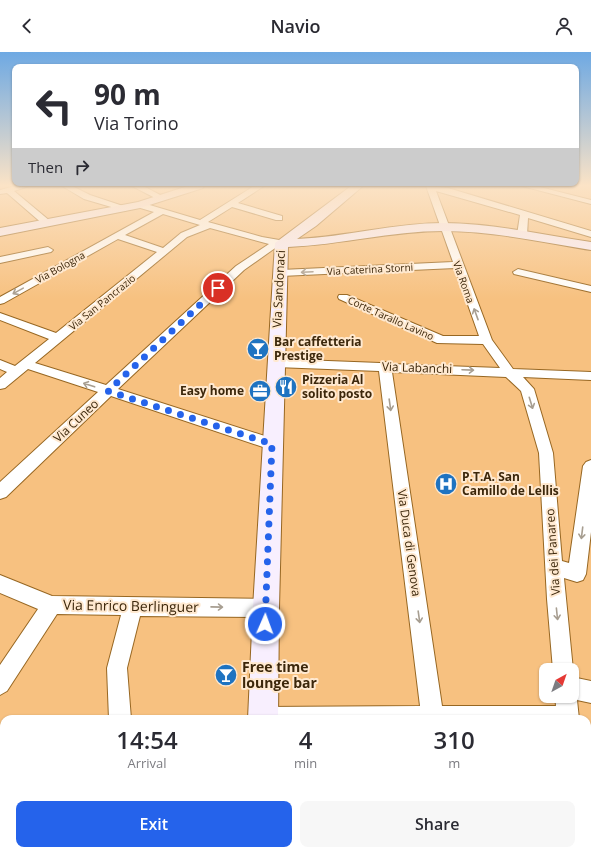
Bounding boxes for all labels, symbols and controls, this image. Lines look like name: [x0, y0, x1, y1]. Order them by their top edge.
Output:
text: Navio: [270, 14, 321, 38]
icon: back: [16, 15, 38, 37]
icon: person: [553, 15, 575, 37]
text: 90 m: [94, 75, 161, 113]
icon: left: [28, 80, 80, 132]
text: Via Torino: [94, 111, 178, 135]
icon: right: [71, 156, 93, 178]
text: Then: [28, 157, 63, 177]
street label: Via Bologna: [33, 248, 87, 286]
street label: Via Sandonaci: [268, 250, 289, 328]
street label: Via Roma: [450, 259, 478, 305]
street label: Via Caterina Storni: [326, 260, 414, 278]
one-way arrow: [301, 268, 314, 276]
street label: Via San Pancrazio: [66, 271, 138, 333]
pin: [201, 271, 235, 305]
icon: arrive: [207, 277, 229, 299]
one-way arrow: [12, 287, 24, 295]
street label: Corte Tarallo Lavino: [346, 293, 436, 343]
one-way arrow: [472, 309, 480, 321]
place label: Bar caffetteria Prestige: [274, 333, 362, 364]
bar icon: Bar caffetteria Prestige: [245, 336, 271, 362]
street label: Via Labanchi: [382, 358, 452, 377]
one-way arrow: [461, 366, 474, 374]
place label: Pizzeria Al solito posto: [302, 371, 372, 402]
restaurant icon: Pizzeria Al solito posto: [273, 374, 299, 400]
office icon: Easy home: [247, 378, 273, 404]
one-way arrow: [83, 381, 96, 388]
place label: Easy home: [180, 382, 244, 399]
street label: Via Cuneo: [49, 395, 102, 446]
one-way arrow: [528, 396, 535, 409]
one-way arrow: [386, 398, 394, 411]
place label: P.T.A. San Camillo de Lellis: [462, 468, 559, 499]
hospital icon: P.T.A. San Camillo de Lellis: [433, 471, 459, 497]
street label: Via Duca di Genova: [394, 488, 425, 597]
street label: Via dei Panareo: [541, 508, 564, 596]
one-way arrow: [579, 526, 586, 539]
street label: Via Enrico Berlinguer: [63, 595, 199, 616]
one-way arrow: [210, 603, 223, 611]
position arrow: [244, 603, 286, 645]
one-way arrow: [554, 607, 561, 620]
one-way arrow: [415, 610, 423, 623]
place label: Free time lounge bar: [242, 657, 317, 692]
bar icon: Free time lounge bar: [213, 662, 239, 688]
north arrow: [539, 663, 579, 703]
map controls: [539, 663, 579, 703]
text: 14:54: [116, 723, 178, 756]
text: 4: [299, 723, 313, 756]
text: 310: [434, 723, 475, 756]
text: Arrival: [127, 754, 167, 772]
text: min: [294, 754, 317, 772]
text: m: [448, 754, 460, 772]
button: Exit: [16, 801, 292, 847]
button: Share: [300, 801, 575, 847]

